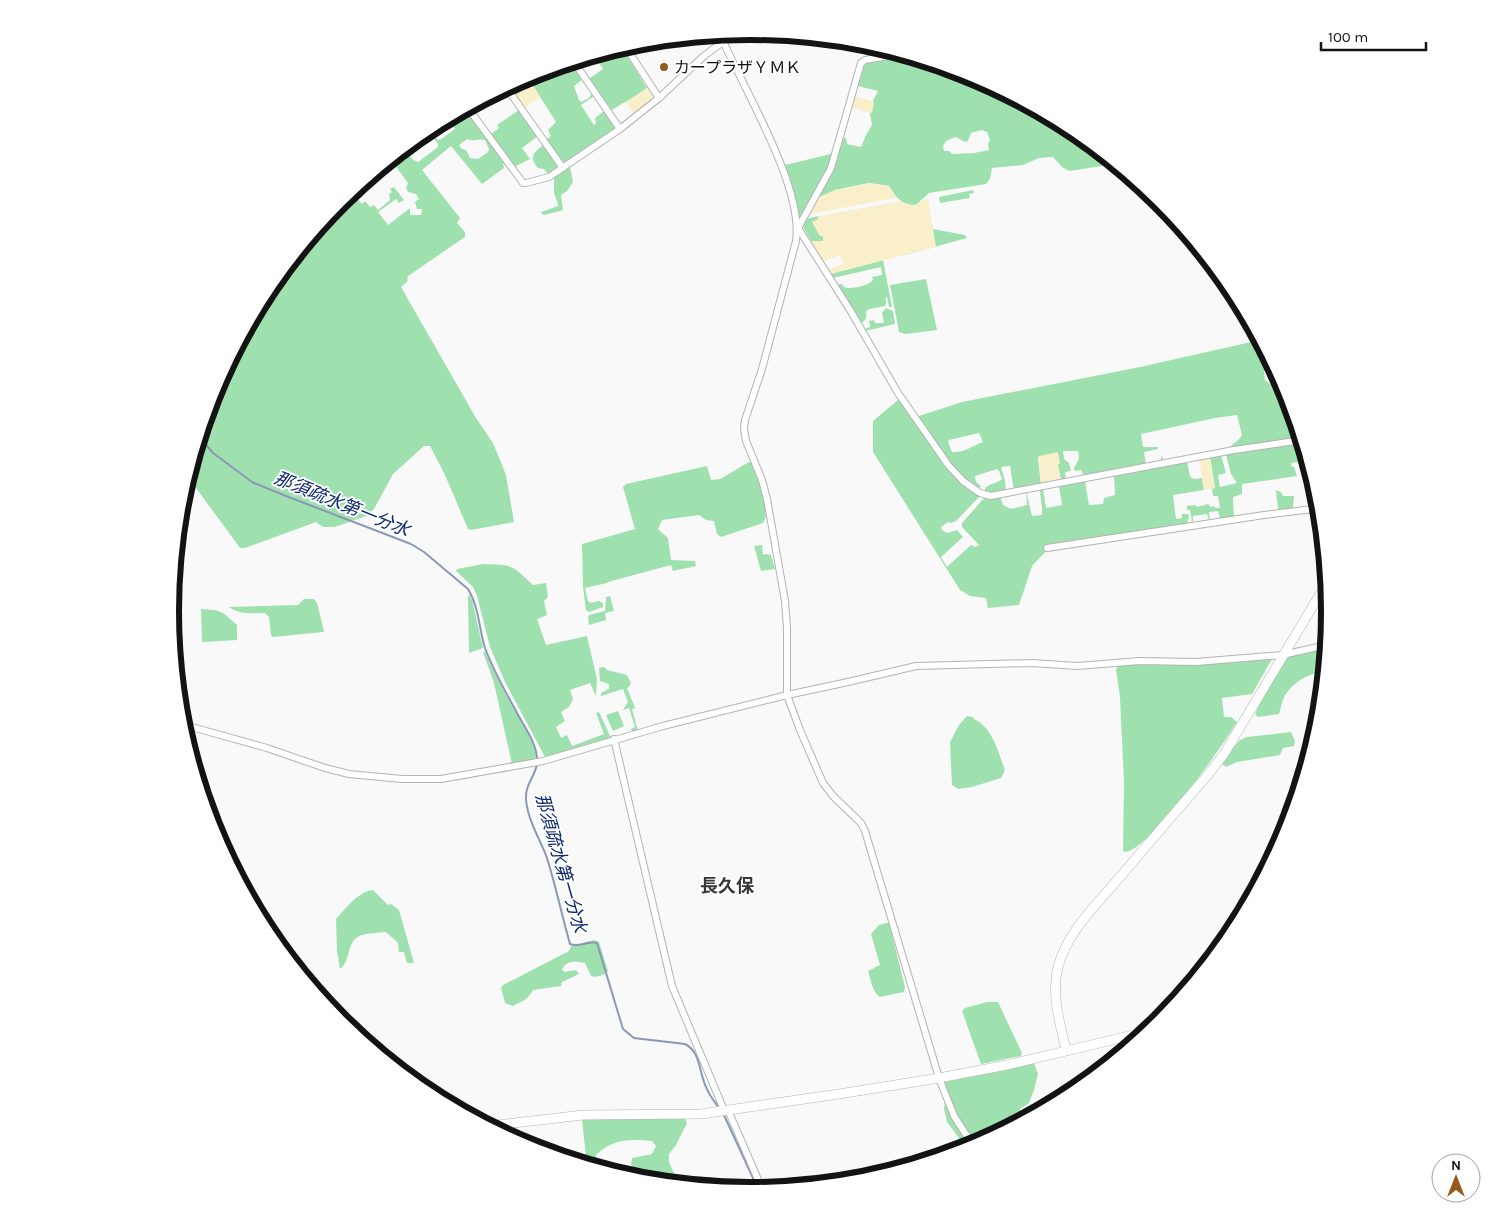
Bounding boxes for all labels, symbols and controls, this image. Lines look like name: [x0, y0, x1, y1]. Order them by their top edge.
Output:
scale bar: [1321, 20, 1426, 52]
text: 100 m: [1328, 28, 1368, 46]
place label: カープラザＹＭＫ: [674, 58, 801, 77]
marker: カープラザＹＭＫ: [658, 61, 670, 73]
water label: 那須疏水第一分水: [271, 467, 415, 542]
water label: 那須疏水第一分水: [531, 791, 592, 937]
district label: 長久保: [700, 875, 755, 897]
north arrow: [1431, 1153, 1481, 1203]
text: N: [1451, 1157, 1461, 1174]

